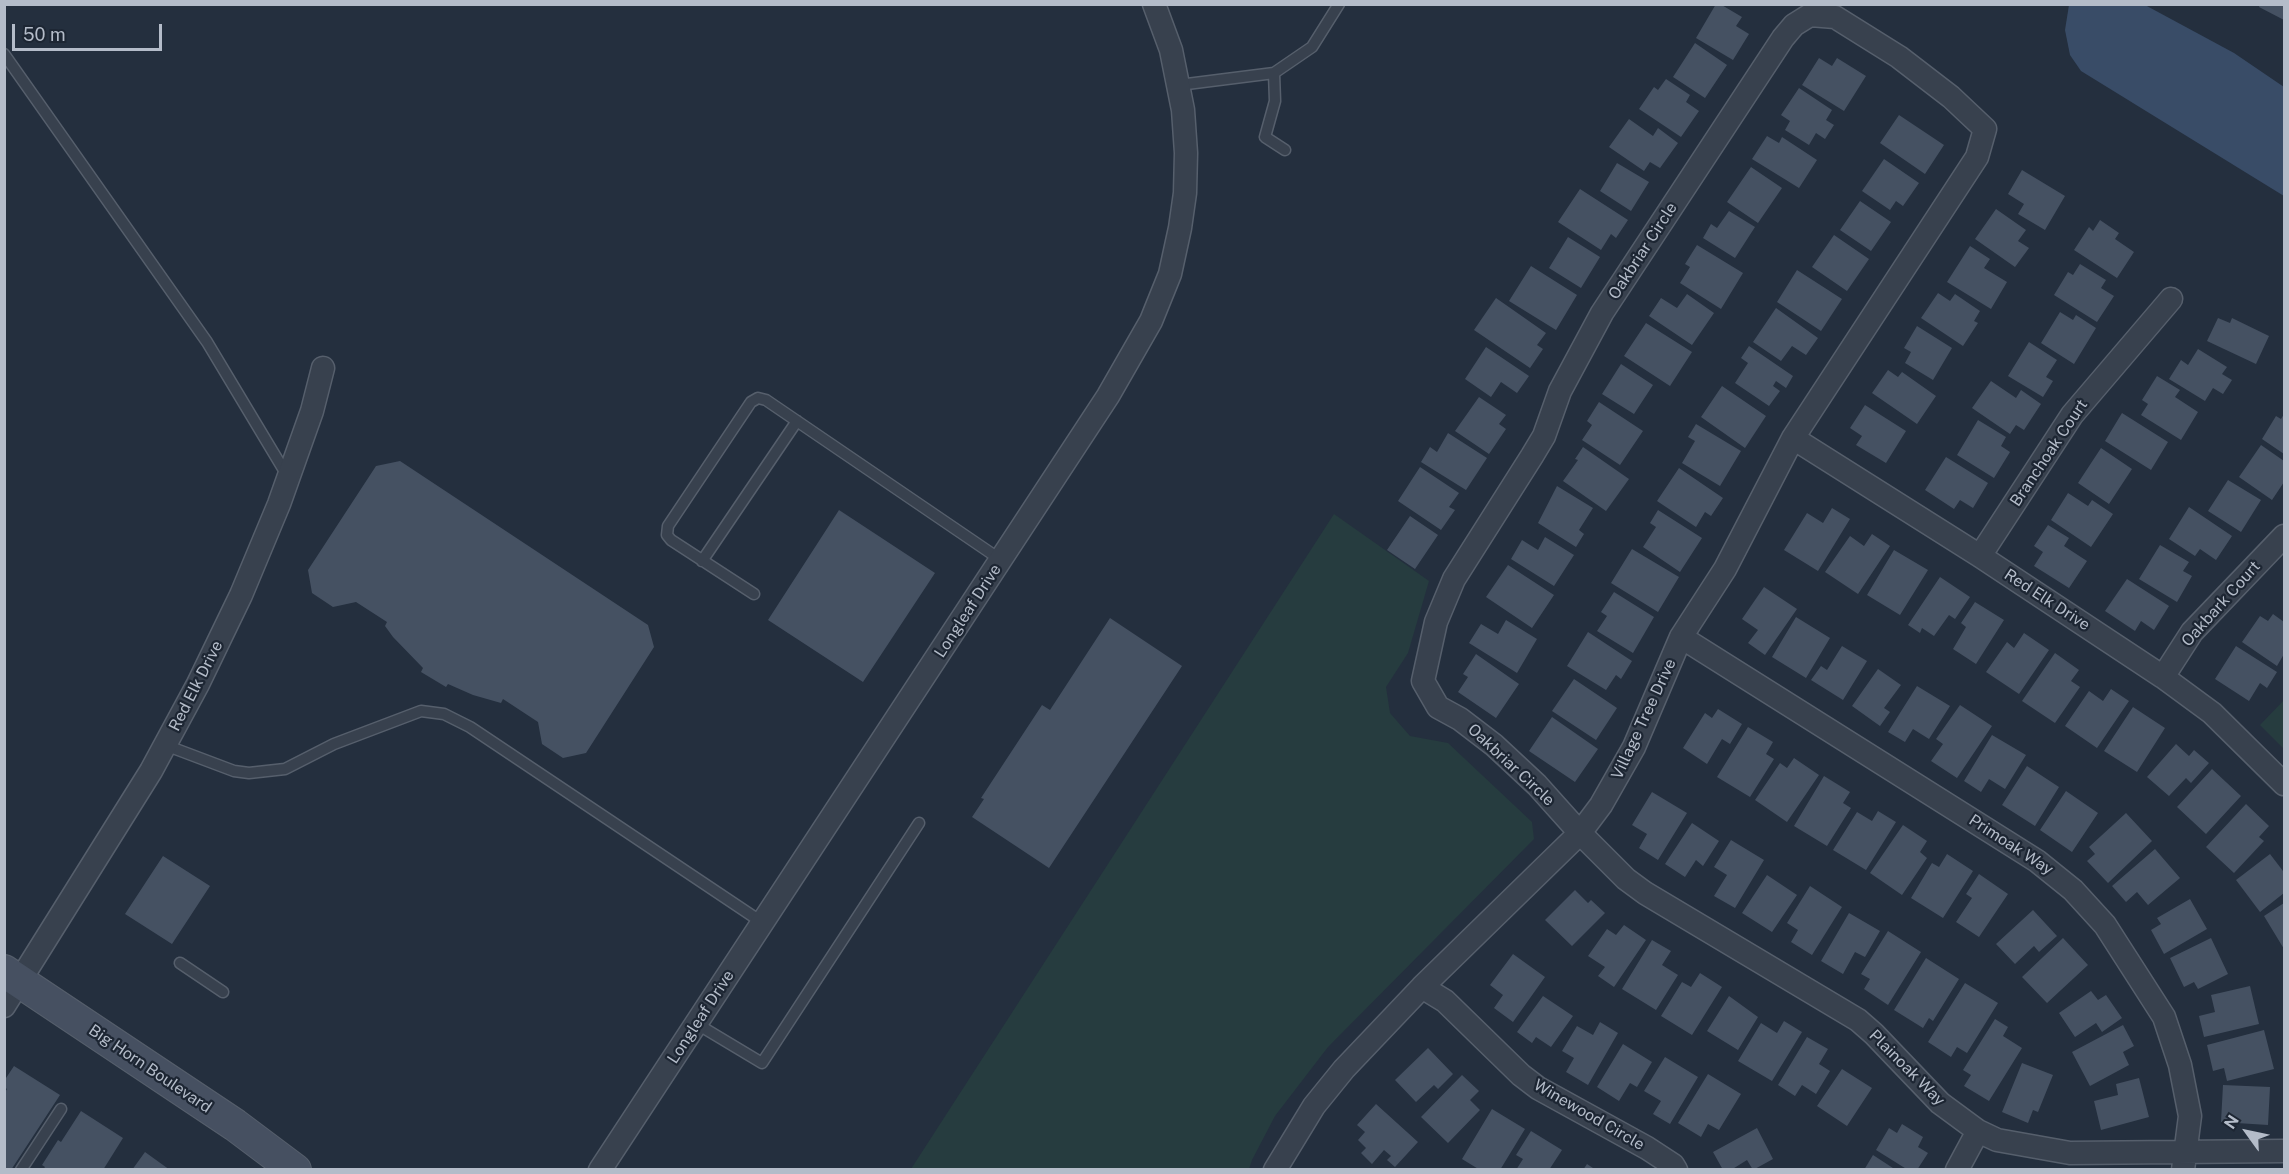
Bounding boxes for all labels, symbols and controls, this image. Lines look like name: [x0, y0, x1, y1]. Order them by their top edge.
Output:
scale bar: [15, 12, 165, 50]
text: 50 m: [23, 24, 66, 45]
street label: Oakbriar Circle: [1605, 199, 1681, 303]
street label: Branchoak Court: [2006, 396, 2092, 510]
street label: Oakbark Court: [2178, 557, 2264, 651]
street label: Longleaf Drive: [931, 561, 1005, 661]
street label: Red Elk Drive: [2000, 565, 2094, 635]
street label: Red Elk Drive: [165, 638, 227, 734]
street label: Village Tree Drive: [1608, 656, 1680, 782]
street label: Oakbriar Circle: [1464, 720, 1558, 810]
street label: Primoak Way: [1965, 811, 2057, 879]
street label: Longleaf Drive: [664, 967, 738, 1067]
street label: Big Horn Boulevard: [85, 1021, 215, 1117]
street label: Plainoak Way: [1865, 1026, 1949, 1110]
street label: Winewood Circle: [1530, 1076, 1648, 1154]
north arrow: [2217, 1102, 2277, 1162]
text: N: [2220, 1112, 2243, 1132]

